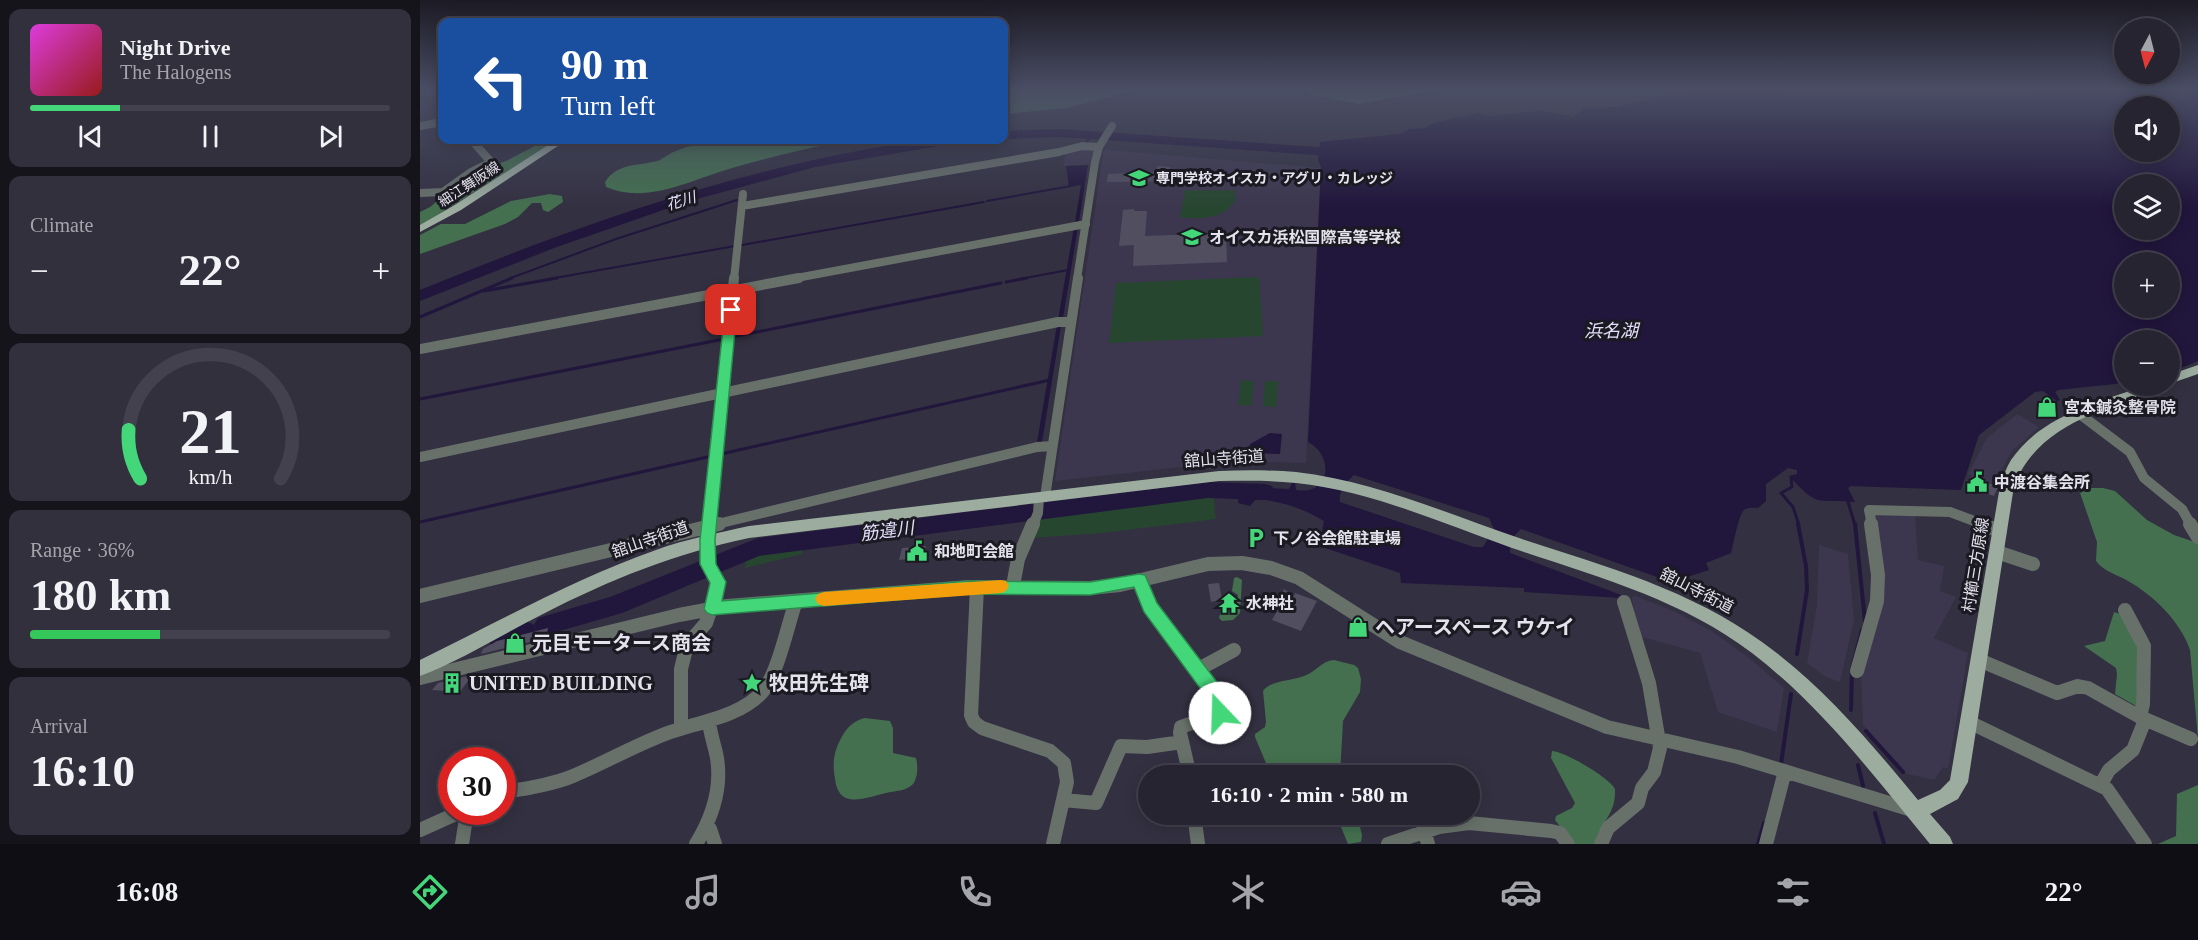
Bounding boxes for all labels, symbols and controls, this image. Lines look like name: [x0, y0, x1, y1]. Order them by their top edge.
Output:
north arrow: [2114, 18, 2180, 84]
map controls: [2114, 18, 2180, 396]
text: Night Drive: [120, 35, 231, 60]
icon: left: [462, 42, 540, 120]
text: 90 m: [561, 42, 649, 88]
text: The Halogens: [120, 61, 232, 83]
text: Turn left: [561, 91, 655, 121]
button: sound: [2114, 96, 2180, 162]
icon: previous: [74, 120, 107, 153]
icon: pause: [194, 120, 227, 153]
icon: next: [314, 120, 347, 153]
street label: 細江舞阪線: [436, 159, 503, 210]
school or university icon: 専門学校オイスカ・アグリ・カレッジ: [1127, 166, 1151, 190]
place label: 専門学校オイスカ・アグリ・カレッジ: [1156, 170, 1393, 186]
button: layers: [2114, 174, 2180, 240]
water label: 花川: [664, 188, 700, 213]
text: Climate: [30, 214, 93, 236]
school or university icon: オイスカ浜松国際高等学校: [1180, 225, 1204, 249]
place label: オイスカ浜松国際高等学校: [1209, 229, 1401, 246]
text: 22°: [179, 245, 242, 295]
button: +: [2114, 252, 2180, 318]
text: −: [30, 253, 49, 289]
text: +: [371, 253, 390, 289]
pin: [705, 284, 756, 335]
icon: arrive: [714, 293, 747, 326]
water label: 浜名湖: [1584, 321, 1641, 341]
button: −: [2114, 330, 2180, 396]
shop icon: 宮本鍼灸整骨院: [2035, 395, 2059, 419]
text: 21: [179, 397, 241, 466]
place label: 宮本鍼灸整骨院: [2064, 398, 2176, 416]
street label: 舘山寺街道: [1184, 447, 1265, 470]
text: km/h: [188, 465, 232, 489]
public building icon: 中渡谷集会所: [1965, 470, 1989, 494]
place label: 中渡谷集会所: [1994, 474, 2090, 491]
street label: 村櫛三方原線: [1960, 516, 1991, 614]
street label: 舘山寺街道: [610, 518, 691, 561]
water label: 筋違川: [859, 518, 917, 544]
parking icon: 下ノ谷会館駐車場: [1244, 526, 1268, 550]
place label: 下ノ谷会館駐車場: [1273, 530, 1401, 547]
text: Range · 36%: [30, 539, 134, 561]
public building icon: 和地町会館: [905, 539, 929, 563]
place label: 和地町会館: [934, 543, 1014, 560]
street label: 舘山寺街道: [1657, 565, 1736, 616]
text: 180 km: [30, 570, 171, 620]
temple icon: 水神社: [1217, 591, 1241, 615]
place label: 水神社: [1246, 594, 1294, 612]
shop icon: ヘアースペース ウケイ: [1346, 615, 1370, 639]
place label: ヘアースペース ウケイ: [1375, 616, 1575, 638]
shop icon: 元目モータース商会: [503, 631, 527, 655]
place label: 元目モータース商会: [532, 632, 711, 654]
building icon: UNITED BUILDING: [440, 671, 464, 695]
place icon: 牧田先生碑: [740, 671, 764, 695]
place label: UNITED BUILDING: [469, 672, 653, 694]
place label: 牧田先生碑: [769, 672, 869, 694]
position arrow: [1188, 681, 1252, 745]
text: Arrival: [30, 715, 88, 737]
text: 16:10: [30, 746, 135, 796]
speed limit sign: 30: [438, 747, 516, 825]
text: 16:10 · 2 min · 580 m: [1210, 782, 1408, 807]
icon: directions: [409, 871, 451, 913]
icon: music: [682, 871, 724, 913]
icon: phone: [954, 871, 996, 913]
icon: climate: [1227, 871, 1269, 913]
icon: car: [1500, 871, 1542, 913]
icon: filters: [1772, 871, 1814, 913]
text: 16:08: [115, 877, 178, 907]
text: 22°: [2045, 877, 2083, 907]

